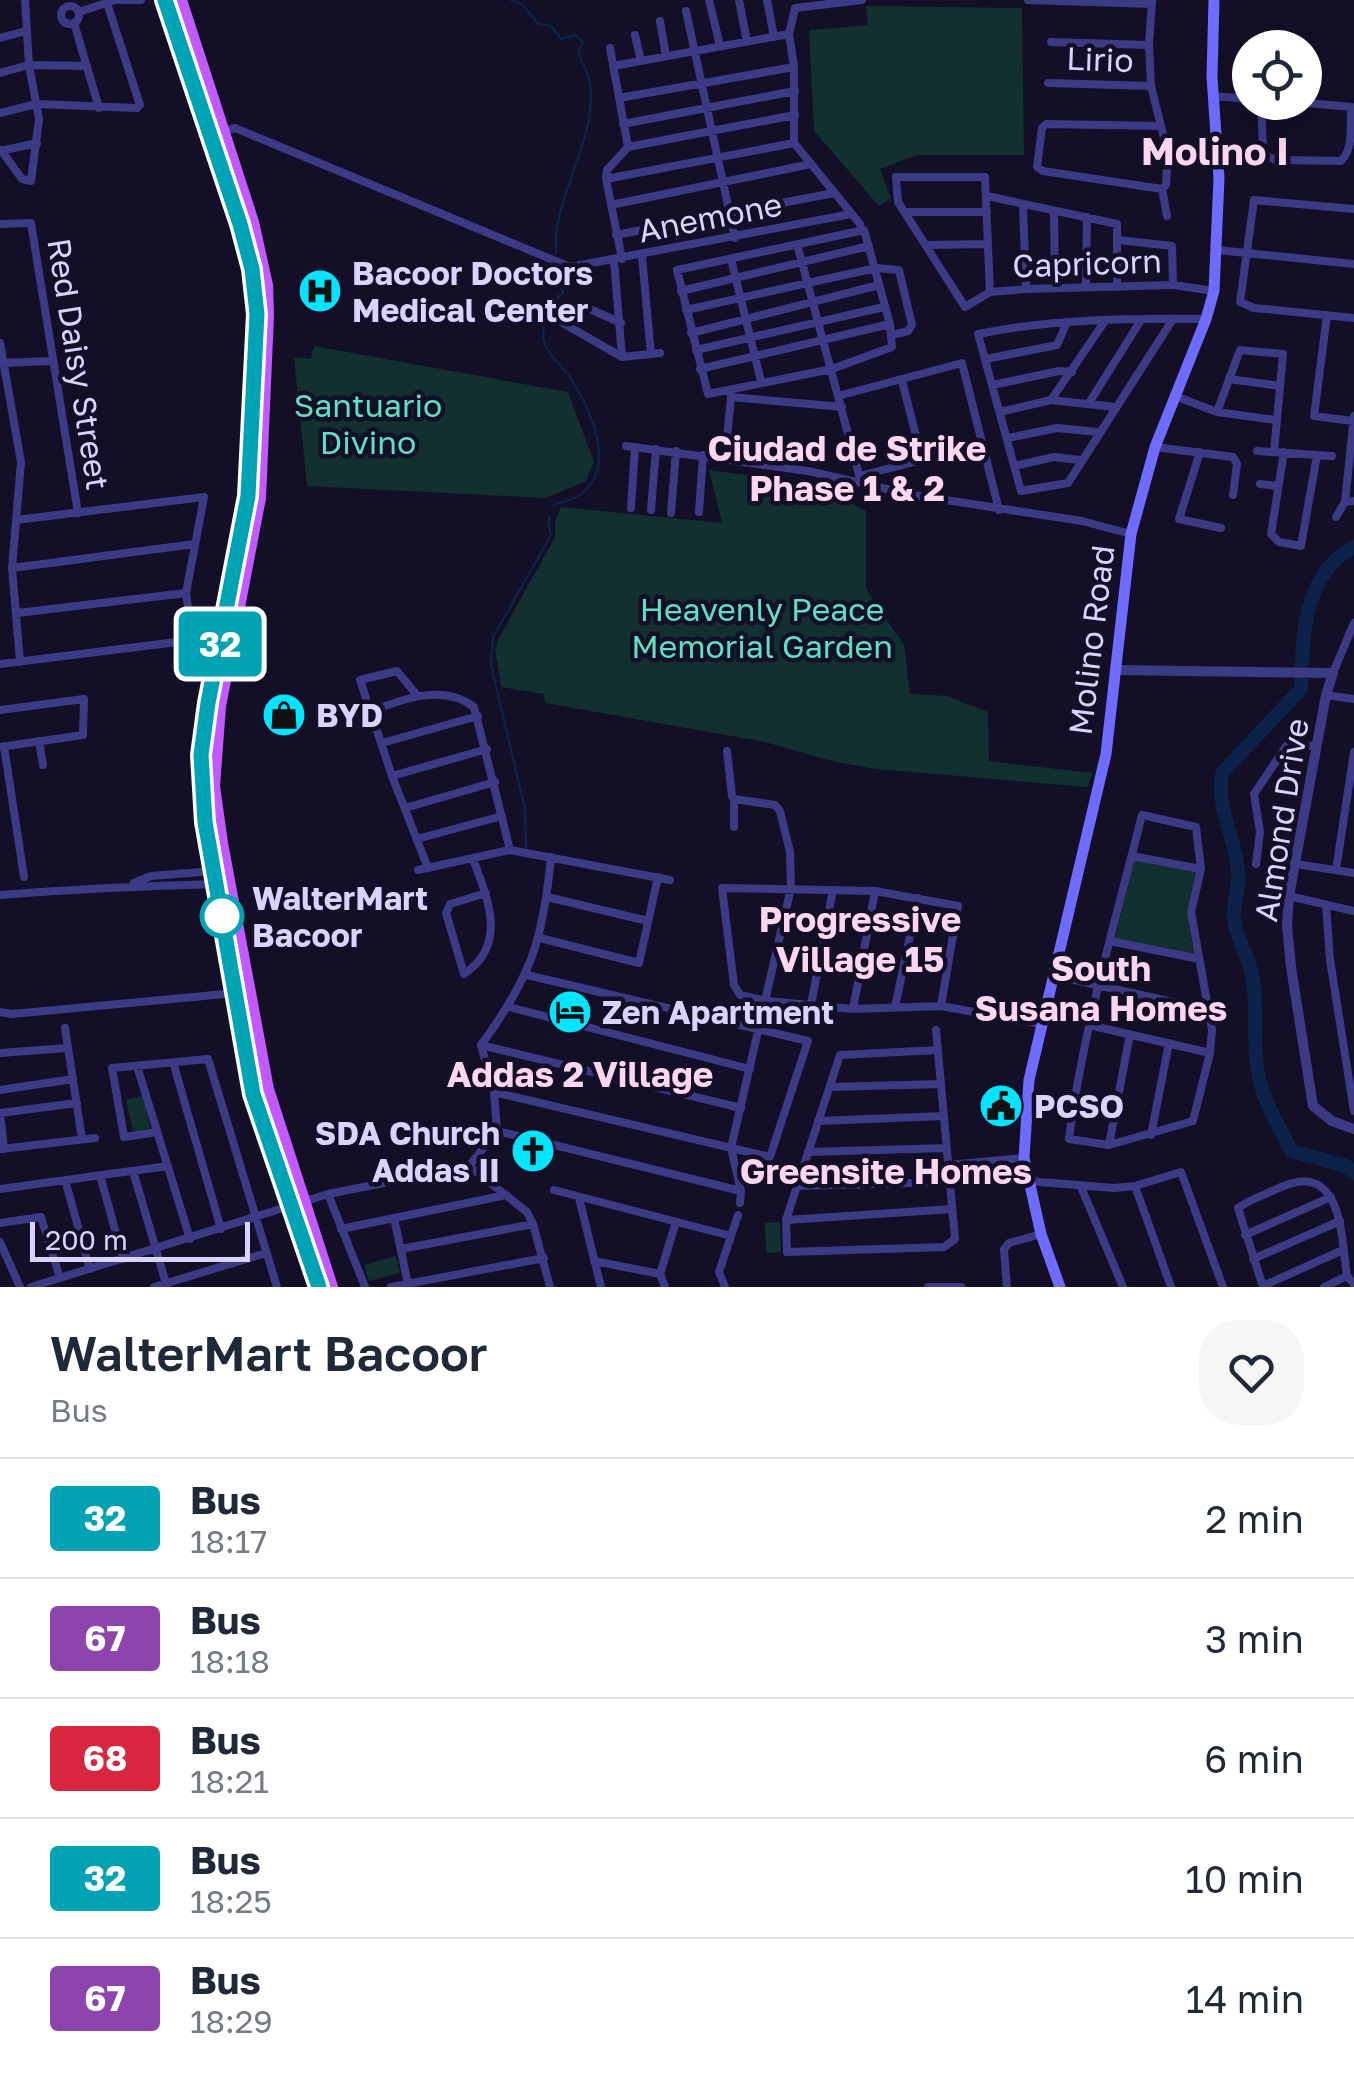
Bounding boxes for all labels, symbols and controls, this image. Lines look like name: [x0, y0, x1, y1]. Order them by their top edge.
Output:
map controls: [1232, 30, 1322, 120]
button: locate: [1232, 30, 1322, 120]
street label: Lirio: [1066, 39, 1134, 79]
district label: Molino I: [1141, 128, 1289, 173]
street label: Anemone: [635, 184, 785, 250]
street label: Red Daisy Street: [40, 235, 118, 493]
street label: Capricorn: [1012, 241, 1162, 285]
place label: Bacoor Doctors Medical Center: [352, 254, 593, 329]
hospital icon: Bacoor Doctors Medical Center: [297, 268, 343, 314]
park label: Santuario Divino: [294, 386, 442, 461]
district label: Ciudad de Strike Phase 1 & 2: [708, 427, 986, 509]
street label: Molino Road: [1061, 543, 1121, 737]
park label: Heavenly Peace Memorial Garden: [631, 590, 893, 665]
line badge: 32: [175, 612, 265, 676]
text: 32: [199, 623, 241, 665]
shop icon: BYD: [261, 692, 307, 738]
place label: BYD: [316, 696, 383, 734]
street label: Almond Drive: [1246, 716, 1316, 924]
place label: WalterMart Bacoor: [252, 879, 428, 954]
marker: WalterMart Bacoor: [201, 895, 243, 937]
district label: Progressive Village 15: [759, 898, 961, 980]
district label: South Susana Homes: [975, 947, 1227, 1029]
hotel icon: Zen Apartment: [547, 989, 593, 1035]
place label: Zen Apartment: [602, 993, 834, 1031]
district label: Addas 2 Village: [447, 1053, 713, 1095]
public building icon: PCSO: [978, 1083, 1024, 1129]
place label: PCSO: [1034, 1087, 1124, 1125]
place label: SDA Church Addas II: [315, 1114, 500, 1189]
church icon: SDA Church Addas II: [510, 1128, 556, 1174]
district label: Greensite Homes: [740, 1150, 1032, 1192]
scale bar: [30, 1217, 250, 1262]
text: 200 m: [45, 1223, 128, 1256]
button: heart: [1199, 1320, 1304, 1425]
text: WalterMart Bacoor: [50, 1324, 488, 1382]
text: Bus: [50, 1391, 108, 1429]
text: Bus: [190, 1477, 261, 1522]
text: 2 min: [1205, 1496, 1304, 1541]
text: 32: [84, 1497, 126, 1539]
text: 18:17: [190, 1522, 267, 1560]
text: Bus: [190, 1597, 261, 1642]
text: 3 min: [1205, 1616, 1304, 1661]
text: 67: [84, 1617, 126, 1659]
text: 18:18: [190, 1642, 270, 1680]
text: Bus: [190, 1717, 261, 1762]
text: 6 min: [1204, 1736, 1304, 1781]
text: 68: [83, 1737, 127, 1779]
text: 18:21: [190, 1762, 269, 1800]
text: Bus: [190, 1837, 261, 1882]
text: 10 min: [1185, 1856, 1304, 1901]
text: 32: [84, 1857, 126, 1899]
text: 18:25: [190, 1882, 272, 1920]
text: Bus: [190, 1957, 261, 2002]
text: 14 min: [1186, 1976, 1304, 2021]
text: 67: [84, 1977, 126, 2019]
text: 18:29: [190, 2002, 273, 2040]

